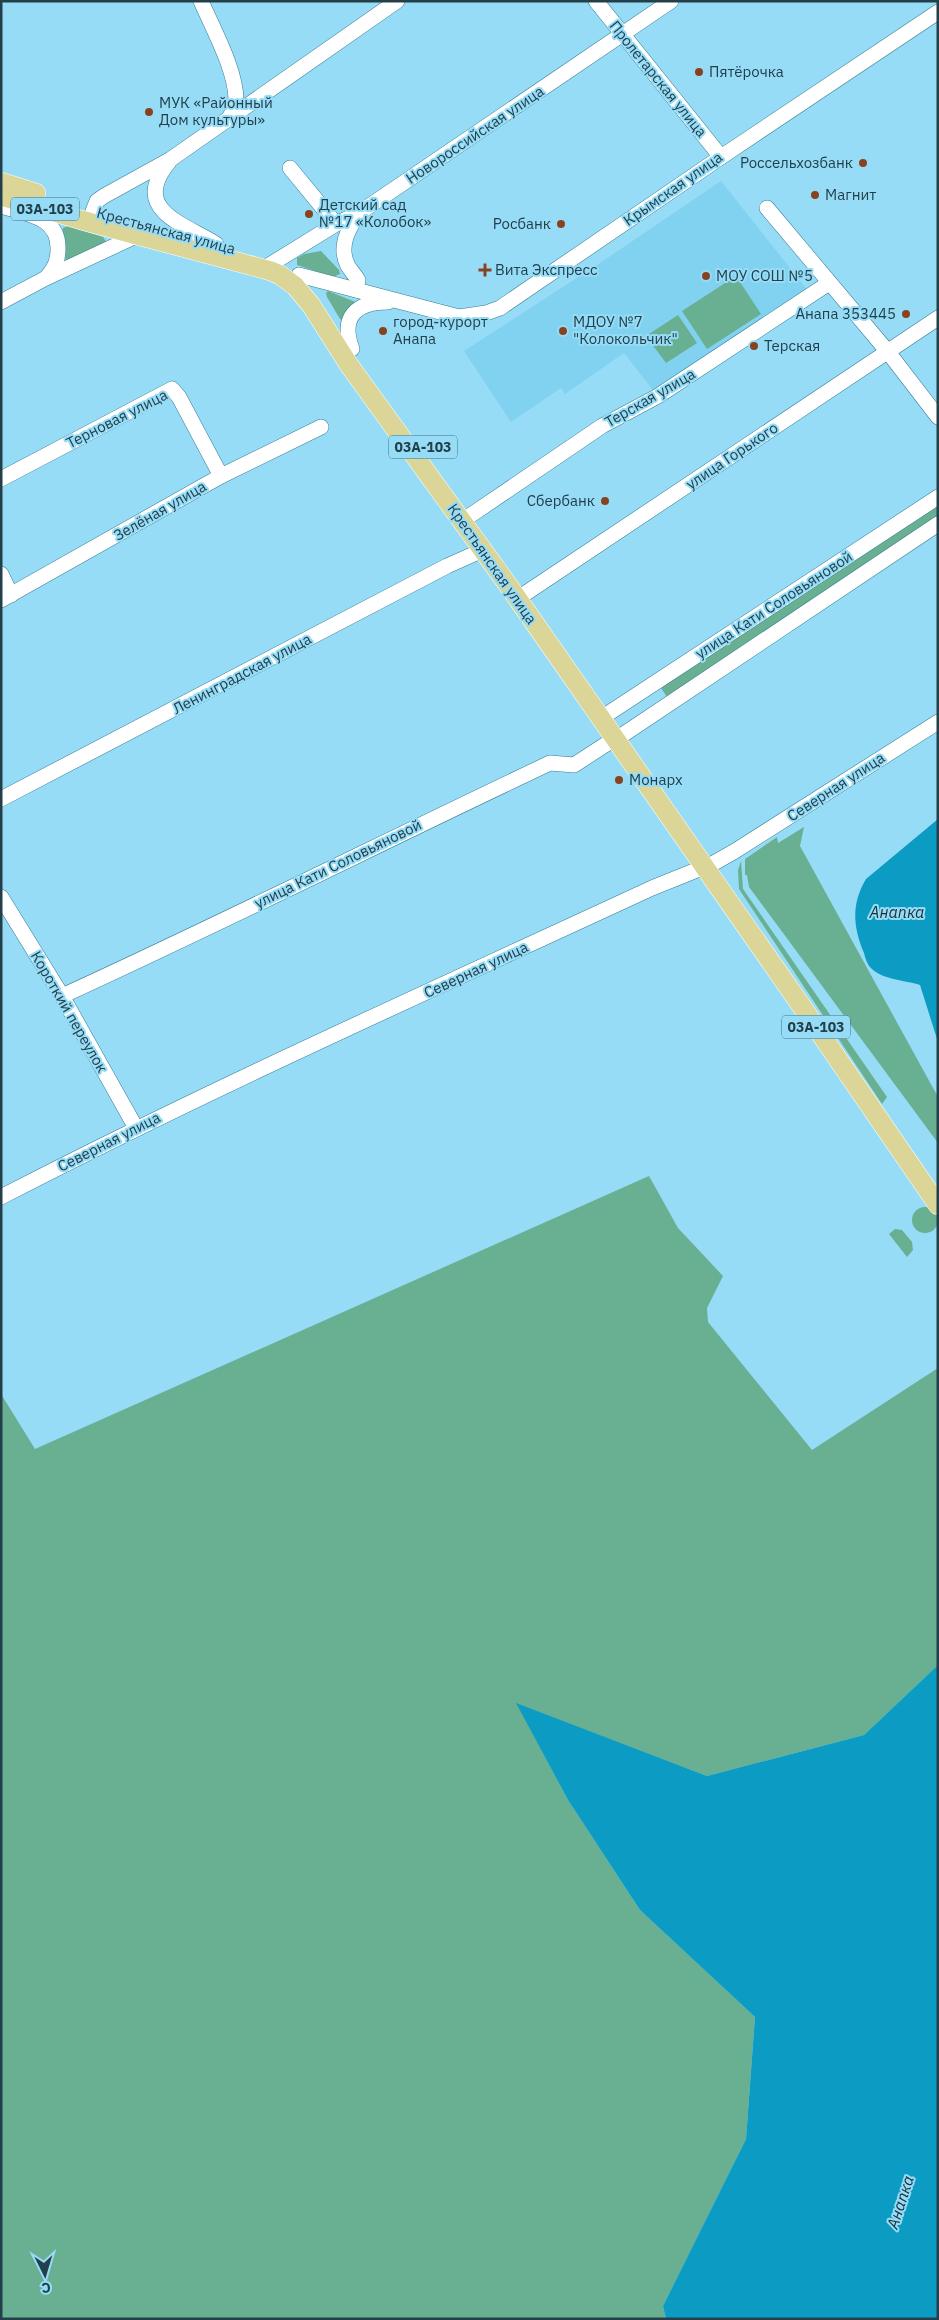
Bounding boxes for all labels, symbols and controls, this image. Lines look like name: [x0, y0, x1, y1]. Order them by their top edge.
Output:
street label: Пролетарская улица: [606, 17, 711, 141]
place label: Пятёрочка: [709, 62, 784, 81]
marker: Пятёрочка: [693, 66, 705, 78]
street label: Новороссийская улица: [402, 81, 547, 188]
place label: МУК «Районный Дом культуры»: [159, 93, 273, 129]
marker: МУК «Районный Дом культуры»: [143, 106, 155, 118]
street label: Крымская улица: [619, 147, 726, 230]
place label: Россельхозбанк: [740, 153, 853, 172]
marker: Россельхозбанк: [857, 157, 869, 169]
place label: Магнит: [825, 185, 876, 204]
marker: Магнит: [809, 189, 821, 201]
place label: Детский сад №17 «Колобок»: [319, 195, 432, 231]
road number: 03А-103: [11, 198, 79, 220]
street label: Крестьянская улица: [95, 203, 238, 258]
marker: Детский сад №17 «Колобок»: [303, 208, 315, 220]
place label: Росбанк: [493, 214, 551, 233]
marker: Росбанк: [555, 218, 567, 230]
place label: Вита Экспресс: [495, 260, 598, 279]
marker: Вита Экспресс: [479, 264, 491, 276]
place label: МОУ СОШ №5: [716, 266, 813, 285]
marker: МОУ СОШ №5: [700, 270, 712, 282]
place label: Анапа 353445: [795, 304, 896, 323]
marker: Анапа 353445: [900, 308, 912, 320]
place label: город-курорт Анапа: [393, 312, 488, 348]
place label: МДОУ №7 "Колокольчик": [573, 312, 678, 348]
marker: город-курорт Анапа: [377, 325, 389, 337]
marker: МДОУ №7 "Колокольчик": [557, 325, 569, 337]
place label: Терская: [764, 336, 820, 355]
marker: Терская: [748, 340, 760, 352]
street label: Терская улица: [601, 364, 698, 431]
street label: Терновая улица: [63, 385, 171, 452]
street label: улица Горького: [682, 418, 781, 493]
road number: 03А-103: [389, 436, 457, 458]
street label: Зелёная улица: [110, 476, 209, 545]
place label: Сбербанк: [527, 491, 595, 510]
marker: Сбербанк: [599, 495, 611, 507]
street label: Крестьянская улица: [444, 500, 541, 628]
street label: улица Кати Соловьяновой: [692, 547, 856, 663]
street label: Ленинградская улица: [169, 629, 314, 718]
street label: Северная улица: [783, 748, 888, 825]
place label: Монарх: [629, 770, 683, 789]
marker: Монарх: [613, 774, 625, 786]
street label: улица Кати Соловьяновой: [251, 815, 424, 912]
water label: Анапка: [869, 902, 924, 922]
street label: Северная улица: [421, 937, 531, 1002]
street label: Короткий переулок: [27, 947, 112, 1076]
road number: 03А-103: [782, 1016, 850, 1038]
street label: Северная улица: [54, 1107, 163, 1176]
water label: Анапка: [882, 2173, 918, 2232]
north arrow: [20, 2250, 70, 2300]
text: С: [41, 2279, 51, 2297]

